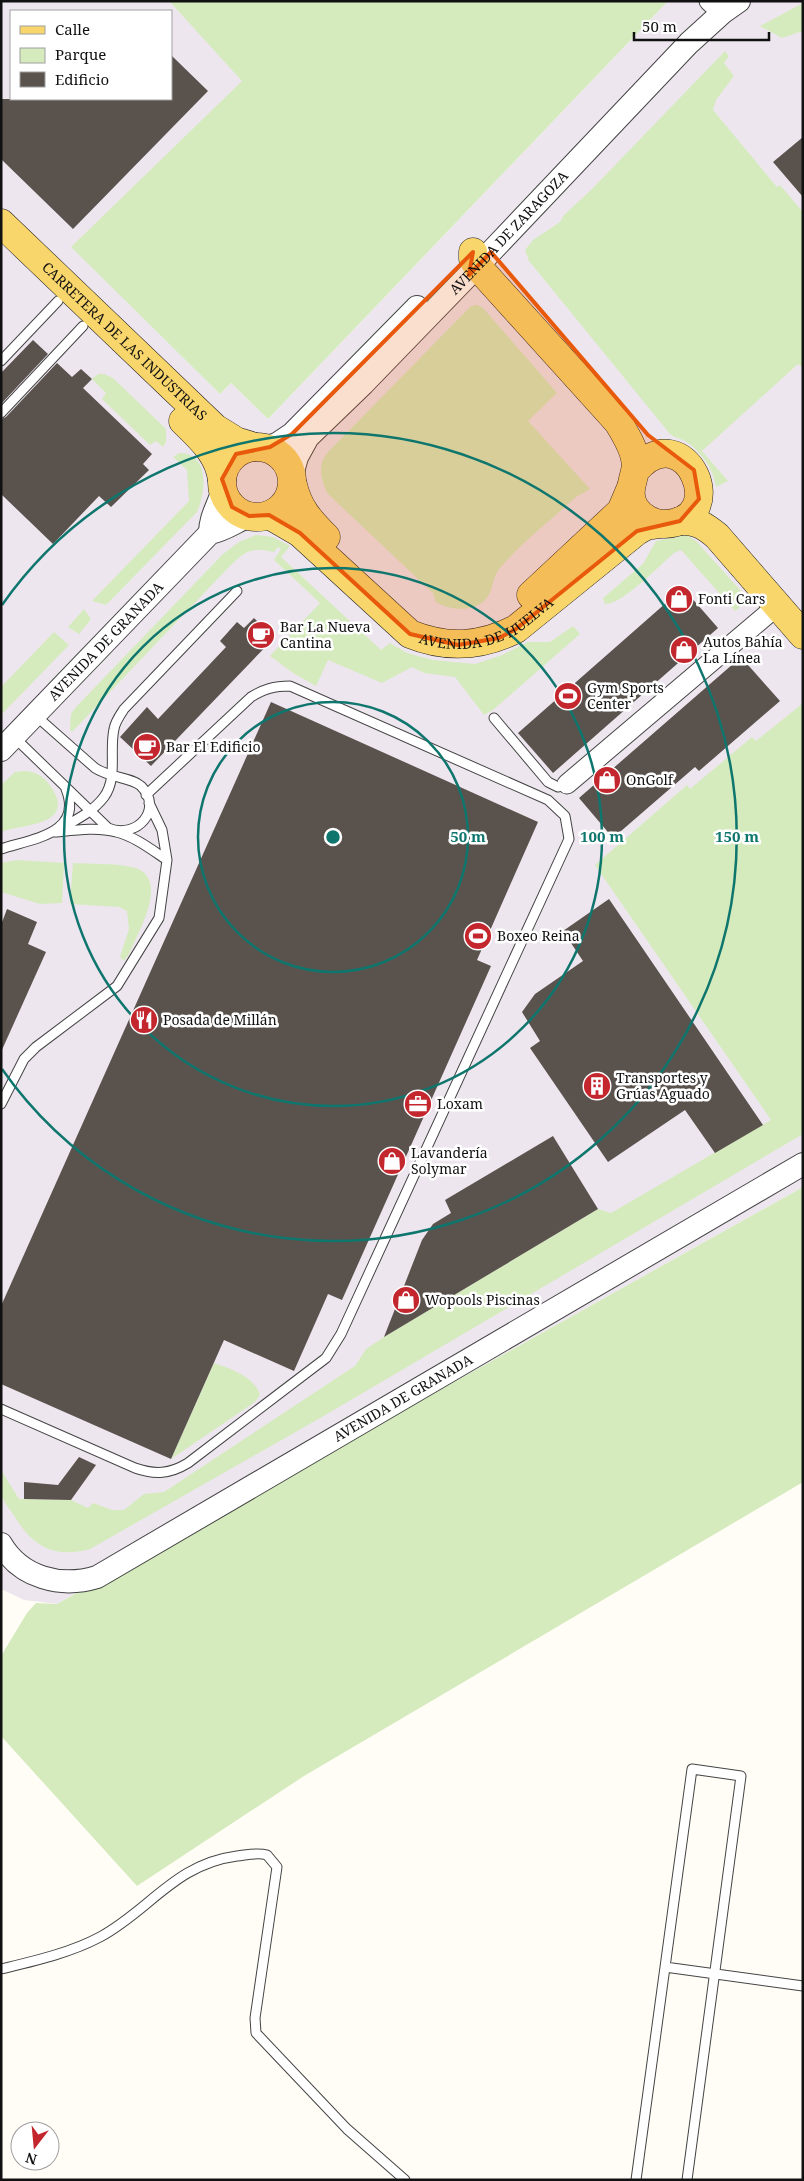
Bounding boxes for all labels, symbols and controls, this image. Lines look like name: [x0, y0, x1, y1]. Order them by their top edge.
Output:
legend: [10, 10, 172, 100]
scale bar: [634, 10, 769, 42]
text: 50 m: [642, 16, 677, 36]
text: Calle: [55, 19, 90, 39]
text: Parque: [55, 44, 106, 64]
text: Edificio: [55, 69, 109, 89]
street label: AVENIDA DE ZARAGOZA: [445, 166, 572, 298]
street label: CARRETERA DE LAS INDUSTRIAS: [38, 257, 212, 425]
street label: AVENIDA DE GRANADA: [44, 577, 167, 704]
shop icon: Fonti Cars: [664, 584, 694, 614]
place label: Fonti Cars: [698, 589, 765, 608]
street label: AVENIDA DE HUELVA: [417, 593, 557, 653]
place label: Bar La Nueva Cantina: [280, 617, 371, 652]
cafe icon: Bar La Nueva Cantina: [246, 620, 276, 650]
place label: Autos Bahía La Línea: [703, 632, 783, 667]
shop icon: Autos Bahía La Línea: [669, 635, 699, 665]
place label: Gym Sports Center: [587, 678, 664, 713]
sports icon: Gym Sports Center: [553, 681, 583, 711]
cafe icon: Bar El Edificio: [132, 732, 162, 762]
place label: Bar El Edificio: [166, 737, 261, 756]
shop icon: OnGolf: [592, 765, 622, 795]
place label: OnGolf: [626, 770, 675, 789]
text: 50 m: [450, 826, 486, 846]
text: 100 m: [580, 826, 624, 846]
text: 150 m: [715, 826, 759, 846]
centre of rings: [324, 828, 342, 846]
sports icon: Boxeo Reina: [463, 921, 493, 951]
place label: Boxeo Reina: [497, 926, 580, 945]
restaurant icon: Posada de Millán: [129, 1005, 159, 1035]
place label: Posada de Millán: [163, 1010, 277, 1029]
place label: Transportes y Grúas Aguado: [616, 1068, 710, 1103]
building icon: Transportes y Grúas Aguado: [582, 1071, 612, 1101]
office icon: Loxam: [403, 1089, 433, 1119]
place label: Loxam: [437, 1094, 483, 1113]
place label: Lavandería Solymar: [411, 1143, 488, 1178]
shop icon: Lavandería Solymar: [377, 1146, 407, 1176]
shop icon: Wopools Piscinas: [391, 1285, 421, 1315]
place label: Wopools Piscinas: [425, 1290, 540, 1309]
street label: AVENIDA DE GRANADA: [330, 1349, 476, 1446]
north arrow: [10, 2121, 60, 2171]
text: N: [23, 2148, 39, 2170]

